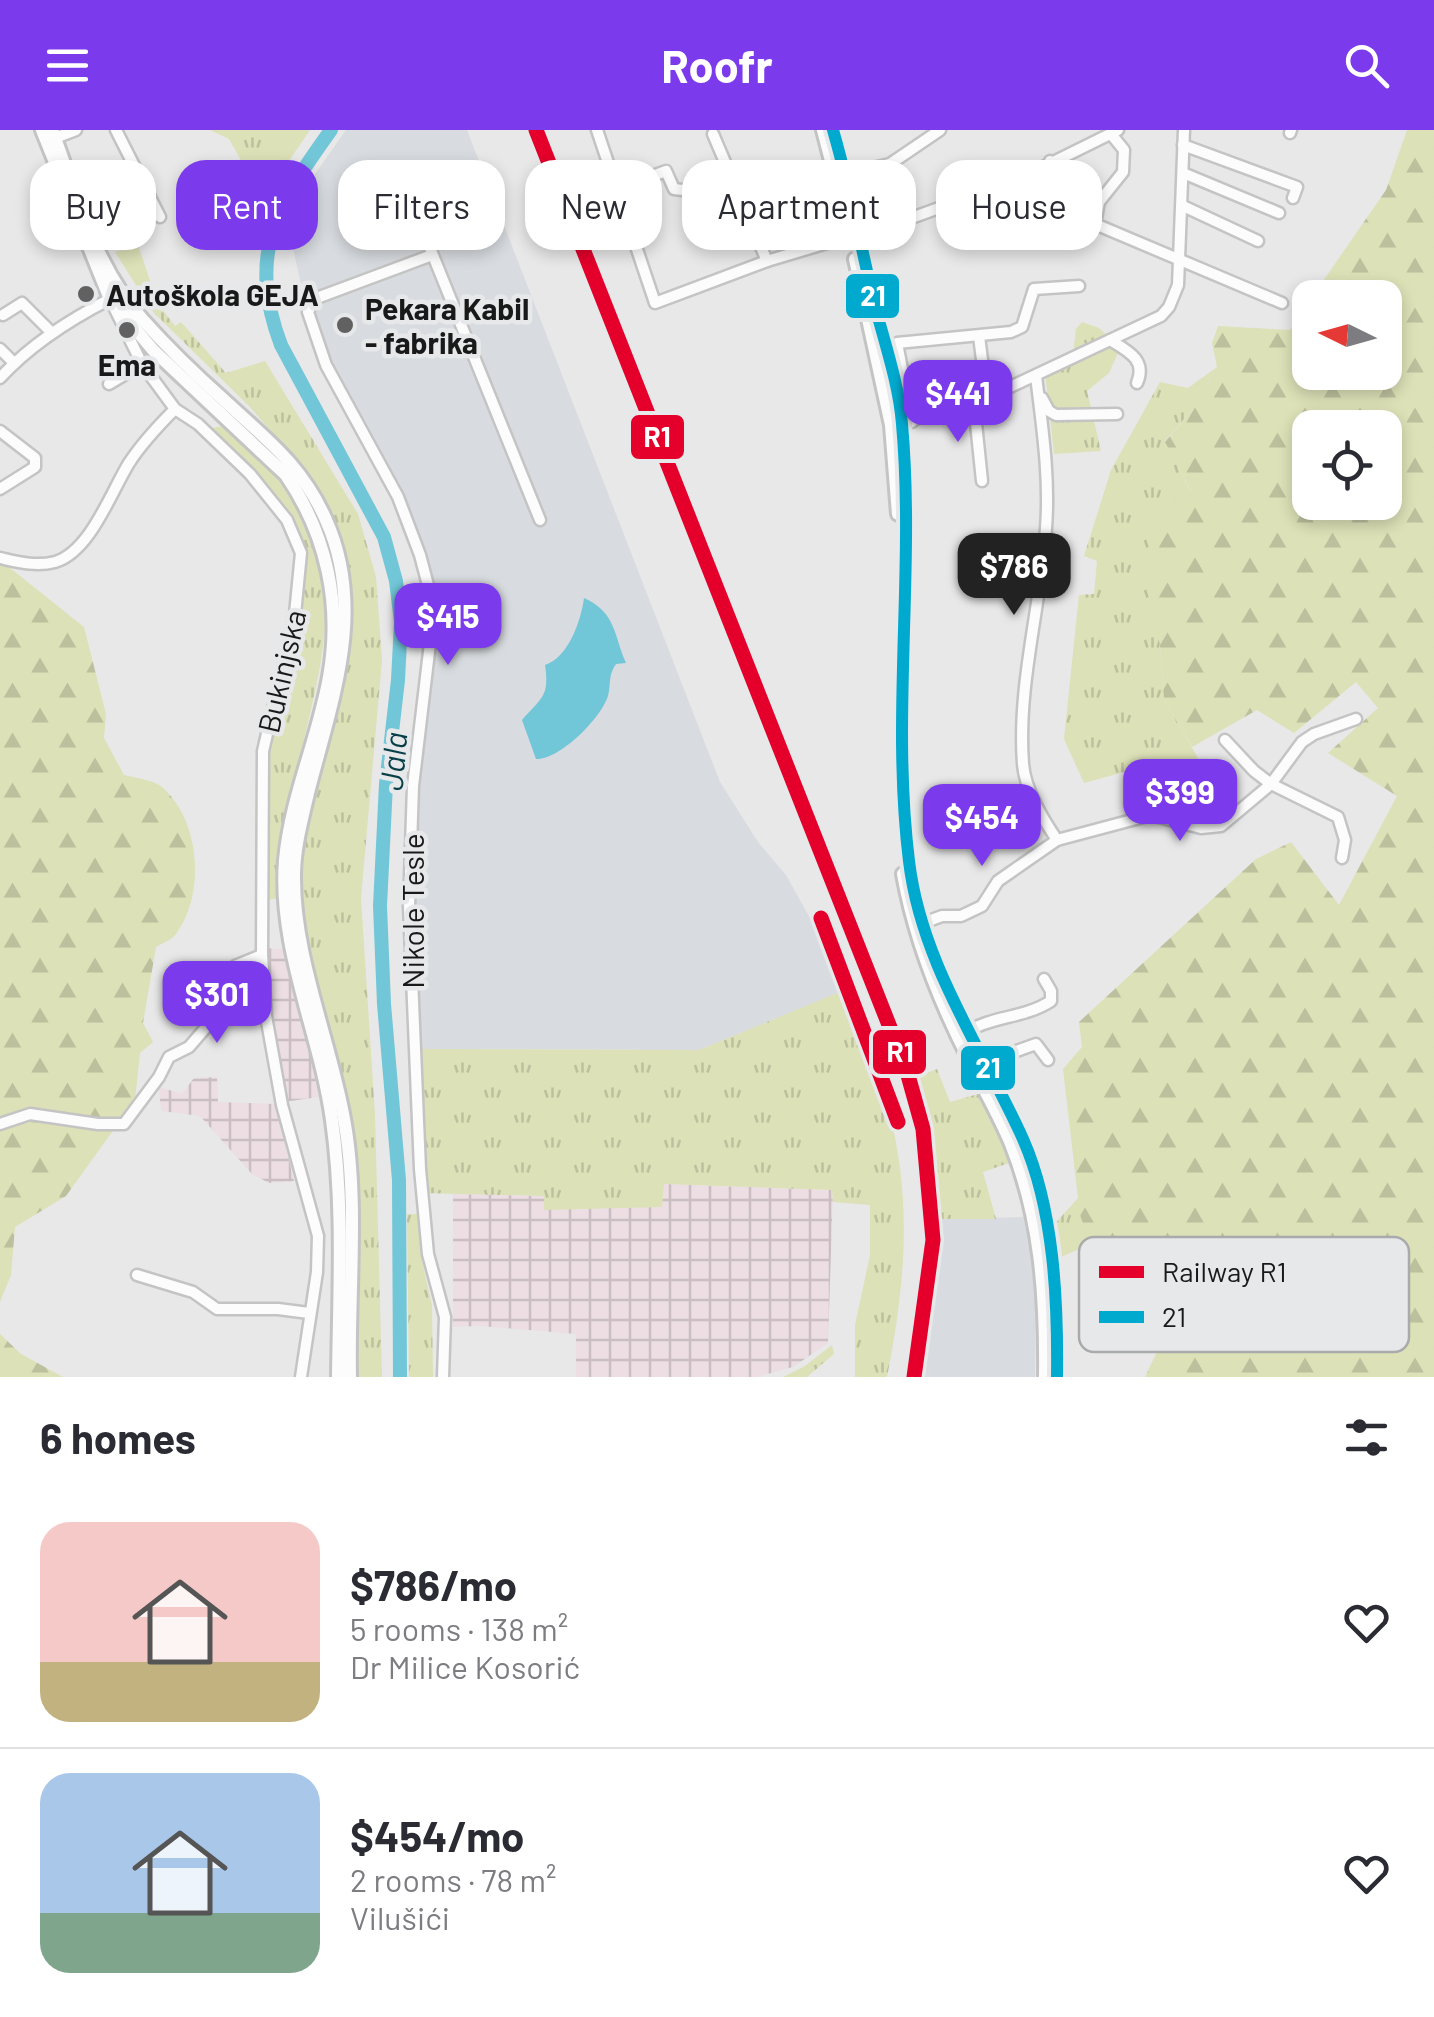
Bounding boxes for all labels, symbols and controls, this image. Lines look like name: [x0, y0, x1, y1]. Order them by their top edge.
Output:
icon: menu: [40, 38, 95, 93]
text: Roofr: [661, 38, 773, 92]
icon: search: [1339, 38, 1394, 93]
chip: Buy: [30, 160, 156, 250]
chip: Rent: [176, 160, 318, 250]
chip: Filters: [338, 160, 505, 250]
chip: New: [525, 160, 662, 250]
chip: Apartment: [682, 160, 916, 250]
chip: House: [936, 160, 1102, 250]
line badge: 21: [844, 272, 901, 320]
place label: Autoškola GEJA: [106, 276, 319, 312]
text: 21: [860, 278, 886, 312]
north arrow: [1292, 280, 1402, 390]
map controls: [1292, 280, 1402, 520]
marker: Autoškola GEJA: [75, 283, 97, 305]
place label: Pekara Kabil - fabrika: [365, 290, 529, 360]
marker: Pekara Kabil - fabrika: [334, 314, 356, 336]
marker: Ema: [116, 319, 138, 341]
place label: Ema: [98, 346, 156, 382]
pin: $441: [899, 360, 1017, 445]
text: $441: [925, 373, 991, 411]
button: locate: [1292, 410, 1402, 520]
line badge: R1: [629, 413, 686, 461]
text: R1: [643, 419, 671, 453]
pin: $786: [955, 533, 1073, 618]
text: $786: [980, 546, 1048, 584]
pin: $415: [389, 583, 507, 668]
text: $415: [416, 596, 480, 634]
street label: Bukinjska: [249, 606, 313, 736]
water label: Jala: [371, 730, 413, 792]
pin: $399: [1121, 759, 1239, 844]
text: $399: [1145, 772, 1215, 810]
pin: $454: [923, 784, 1041, 869]
text: $454: [945, 797, 1019, 835]
street label: Nikole Tesle: [394, 833, 430, 989]
pin: $301: [158, 961, 276, 1046]
text: $301: [185, 974, 249, 1012]
line badge: R1: [871, 1028, 928, 1076]
text: R1: [886, 1034, 914, 1068]
line badge: 21: [959, 1044, 1017, 1092]
text: 21: [975, 1050, 1001, 1084]
legend: [1079, 1237, 1409, 1352]
text: Railway R1: [1162, 1254, 1287, 1288]
text: 21: [1162, 1299, 1186, 1333]
icon: filters: [1339, 1410, 1394, 1465]
text: 6 homes: [40, 1412, 196, 1462]
text: $786/mo: [350, 1559, 517, 1609]
icon: home: [120, 1562, 240, 1682]
icon: heart: [1339, 1595, 1394, 1650]
text: 5 rooms · 138 m²: [350, 1609, 568, 1647]
text: Dr Milice Kosorić: [350, 1647, 580, 1685]
text: $454/mo: [350, 1810, 524, 1860]
icon: home: [120, 1813, 240, 1933]
icon: heart: [1339, 1846, 1394, 1901]
text: 2 rooms · 78 m²: [350, 1860, 556, 1898]
text: Vilušići: [350, 1898, 450, 1936]

